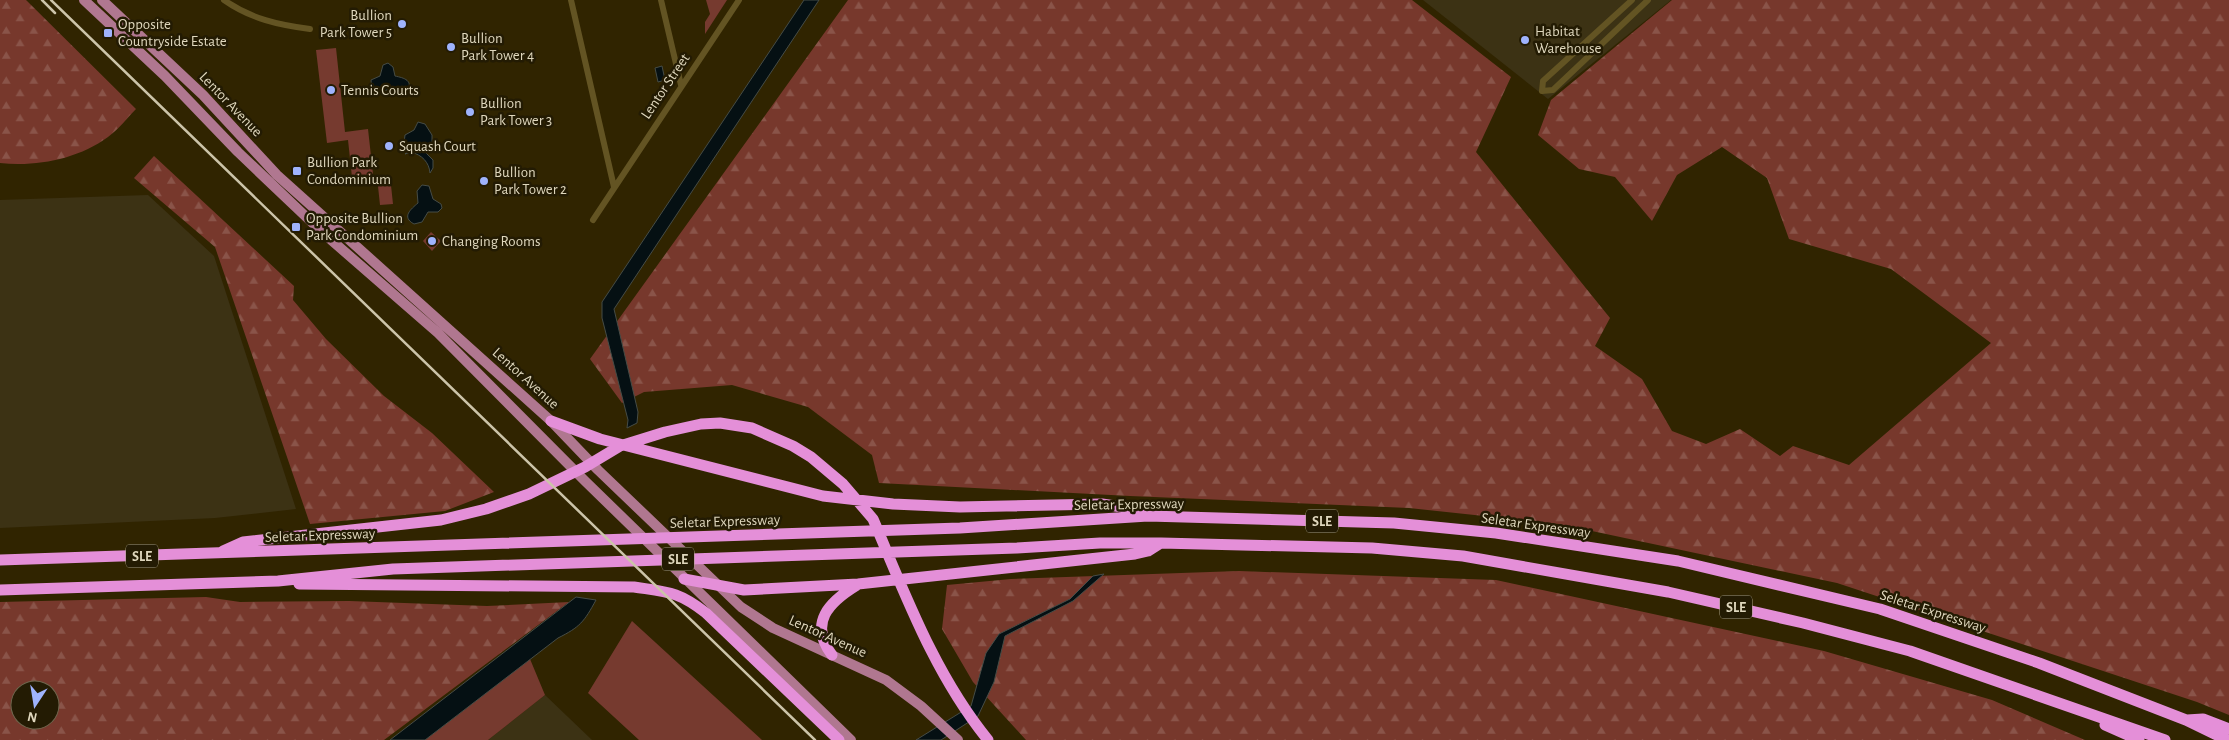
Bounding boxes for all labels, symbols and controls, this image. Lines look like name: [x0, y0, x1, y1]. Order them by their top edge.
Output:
place label: Bullion Park Tower 5: [320, 8, 392, 40]
place label: Opposite Countryside Estate: [118, 17, 227, 49]
marker: Bullion Park Tower 5: [396, 18, 408, 30]
place label: Habitat Warehouse: [1535, 24, 1601, 56]
marker: Opposite Countryside Estate: [102, 27, 114, 39]
place label: Bullion Park Tower 4: [461, 31, 534, 63]
marker: Habitat Warehouse: [1519, 34, 1531, 46]
marker: Bullion Park Tower 4: [445, 41, 457, 53]
street label: Lentor Street: [638, 51, 693, 122]
street label: Lentor Avenue: [196, 69, 265, 140]
place label: Tennis Courts: [341, 83, 419, 98]
marker: Tennis Courts: [325, 84, 337, 96]
place label: Bullion Park Tower 3: [480, 96, 552, 128]
marker: Bullion Park Tower 3: [464, 106, 476, 118]
place label: Squash Court: [399, 139, 476, 154]
marker: Squash Court: [383, 140, 395, 152]
place label: Bullion Park Condominium: [307, 155, 391, 187]
marker: Bullion Park Condominium: [291, 165, 303, 177]
place label: Bullion Park Tower 2: [494, 165, 567, 197]
marker: Bullion Park Tower 2: [478, 175, 490, 187]
place label: Opposite Bullion Park Condominium: [306, 211, 418, 243]
marker: Opposite Bullion Park Condominium: [290, 221, 302, 233]
place label: Changing Rooms: [442, 234, 541, 249]
marker: Changing Rooms: [426, 235, 438, 247]
street label: Lentor Avenue: [490, 345, 562, 412]
street label: Seletar Expressway: [1074, 496, 1185, 513]
road number: SLE: [1306, 510, 1338, 532]
street label: Seletar Expressway: [1480, 510, 1592, 541]
street label: Seletar Expressway: [670, 512, 781, 531]
street label: Seletar Expressway: [265, 526, 376, 545]
road number: SLE: [126, 544, 158, 568]
road number: SLE: [662, 548, 694, 570]
street label: Seletar Expressway: [1878, 587, 1988, 636]
road number: SLE: [1720, 596, 1752, 618]
street label: Lentor Avenue: [787, 613, 869, 660]
north arrow: [10, 680, 60, 730]
text: N: [26, 709, 39, 725]

